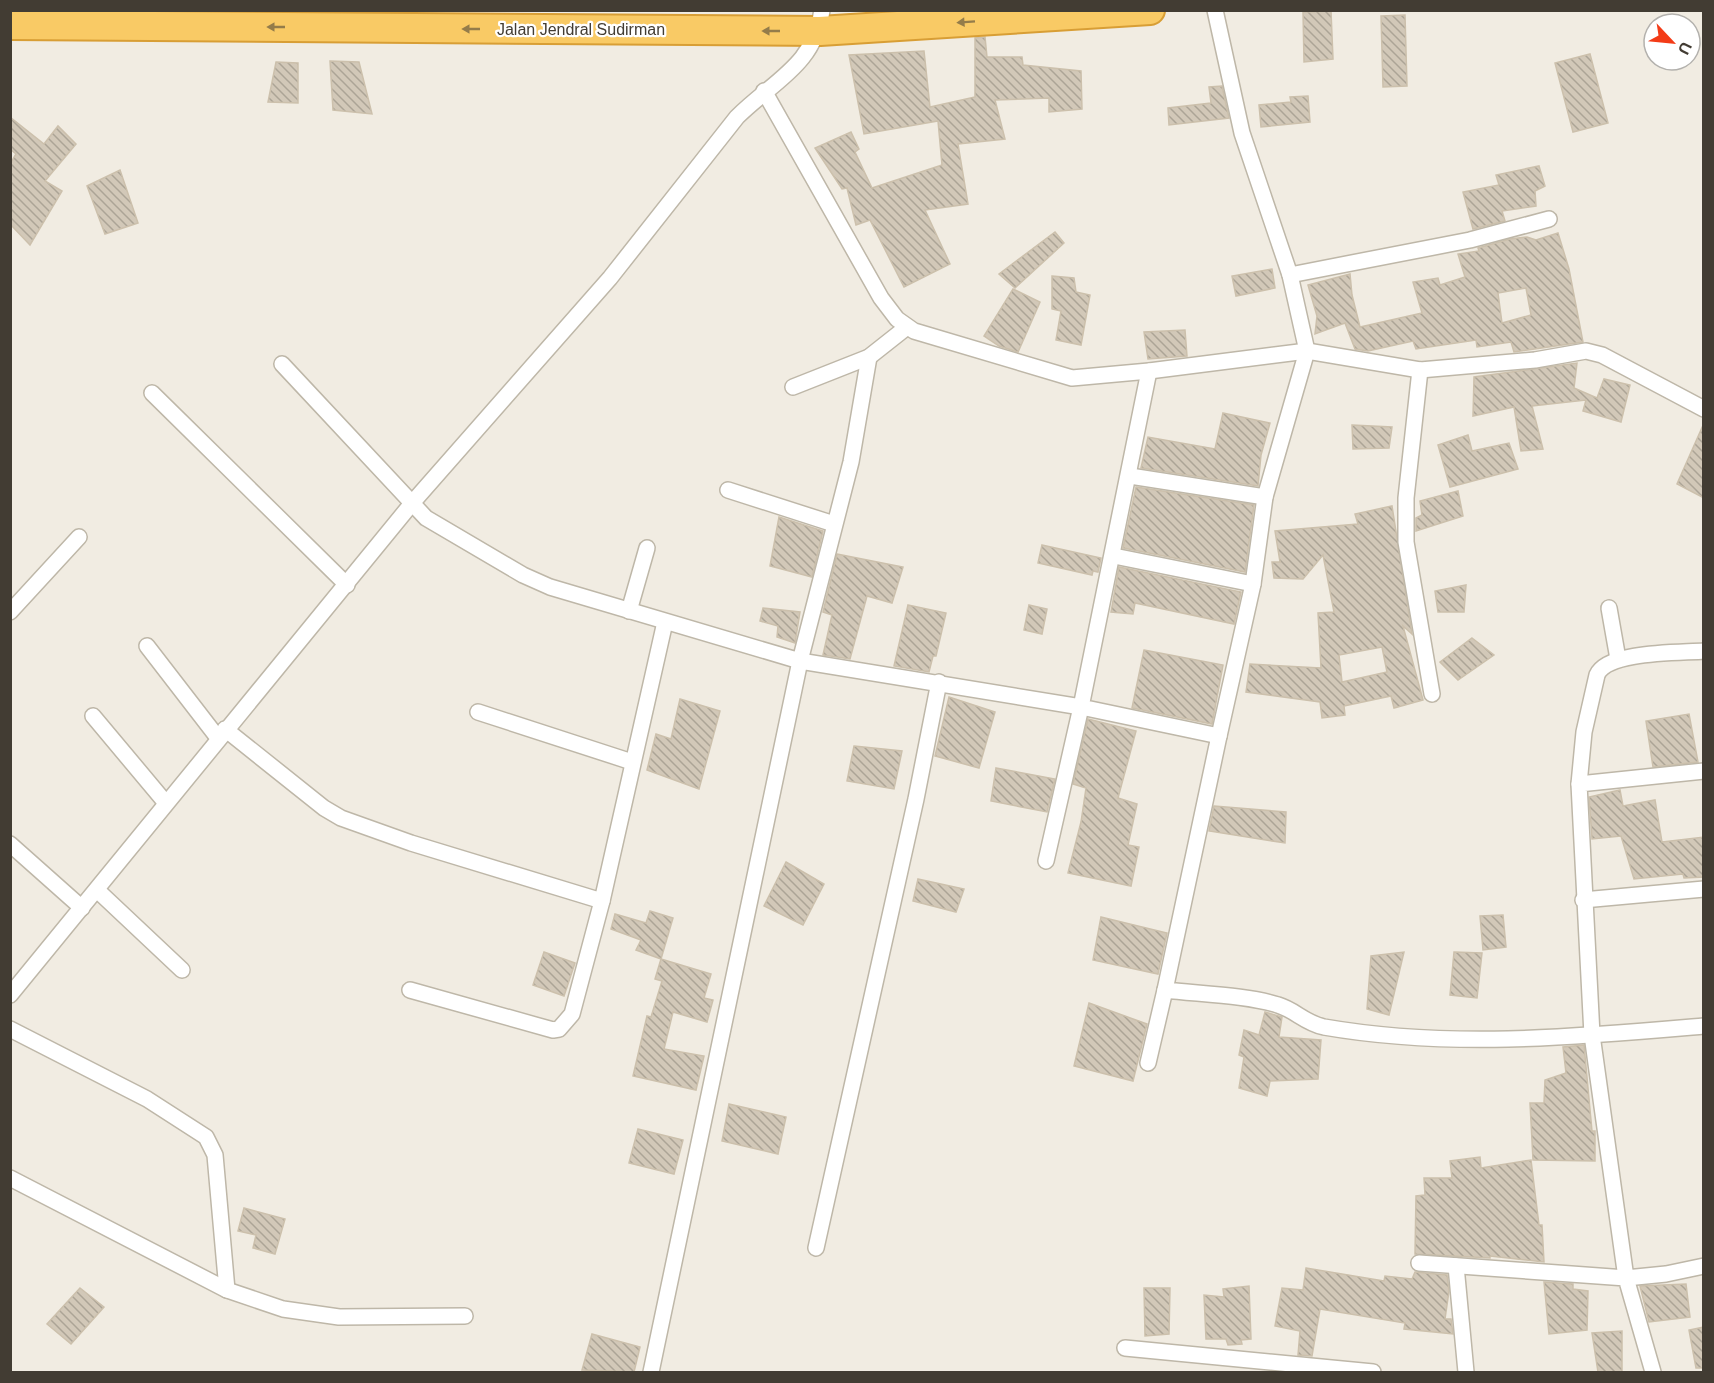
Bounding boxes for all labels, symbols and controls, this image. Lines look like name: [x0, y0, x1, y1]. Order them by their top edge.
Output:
north arrow: [1642, 12, 1702, 72]
one-way arrow: [956, 18, 975, 27]
street label: Jalan Jendral Sudirman: [497, 21, 665, 38]
one-way arrow: [267, 22, 286, 32]
one-way arrow: [462, 24, 481, 34]
one-way arrow: [762, 26, 781, 36]
text: U: [1675, 39, 1695, 57]

